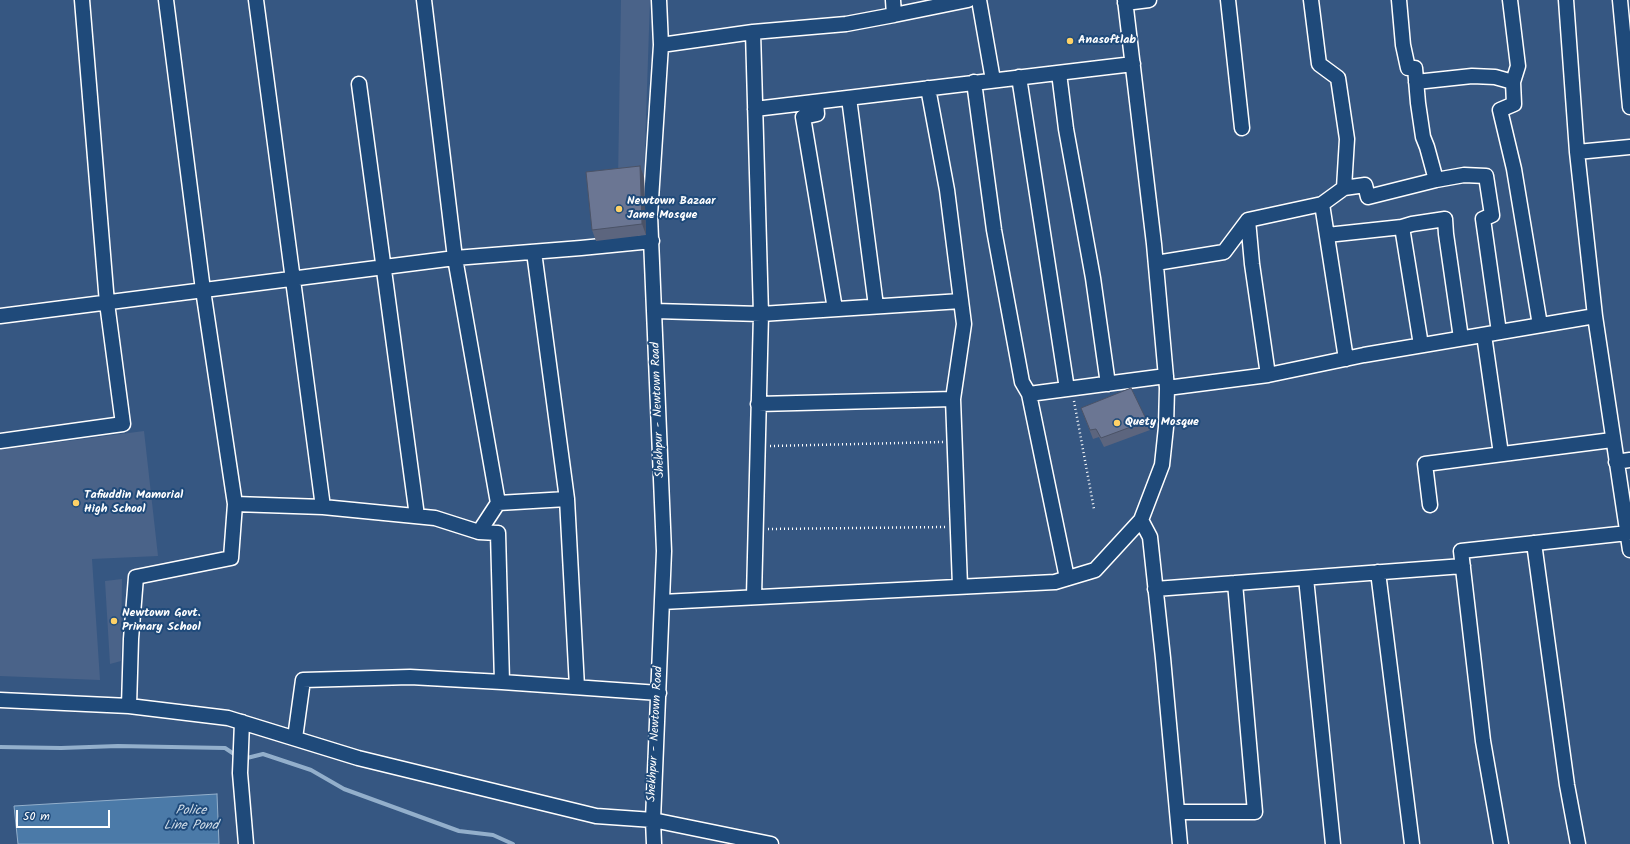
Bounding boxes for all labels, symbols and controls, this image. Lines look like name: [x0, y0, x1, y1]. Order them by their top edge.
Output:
place label: Anasoftlab: [1078, 34, 1136, 48]
marker: Anasoftlab: [1065, 36, 1075, 46]
place label: Newtown Bazaar Jame Mosque: [627, 195, 716, 223]
marker: Newtown Bazaar Jame Mosque: [614, 204, 624, 214]
street label: Shekhpur - Newtown Road: [649, 342, 669, 478]
place label: Quety Mosque: [1125, 416, 1199, 430]
marker: Quety Mosque: [1112, 418, 1122, 428]
place label: Tafiuddin Mamorial High School: [84, 489, 183, 517]
marker: Tafiuddin Mamorial High School: [71, 498, 81, 508]
place label: Newtown Govt. Primary School: [122, 607, 201, 635]
marker: Newtown Govt. Primary School: [109, 616, 119, 626]
street label: Shekhpur - Newtown Road: [645, 666, 667, 802]
scale bar: [18, 802, 112, 828]
water label: Police Line Pond: [164, 804, 218, 835]
text: 50 m: [23, 807, 50, 826]

